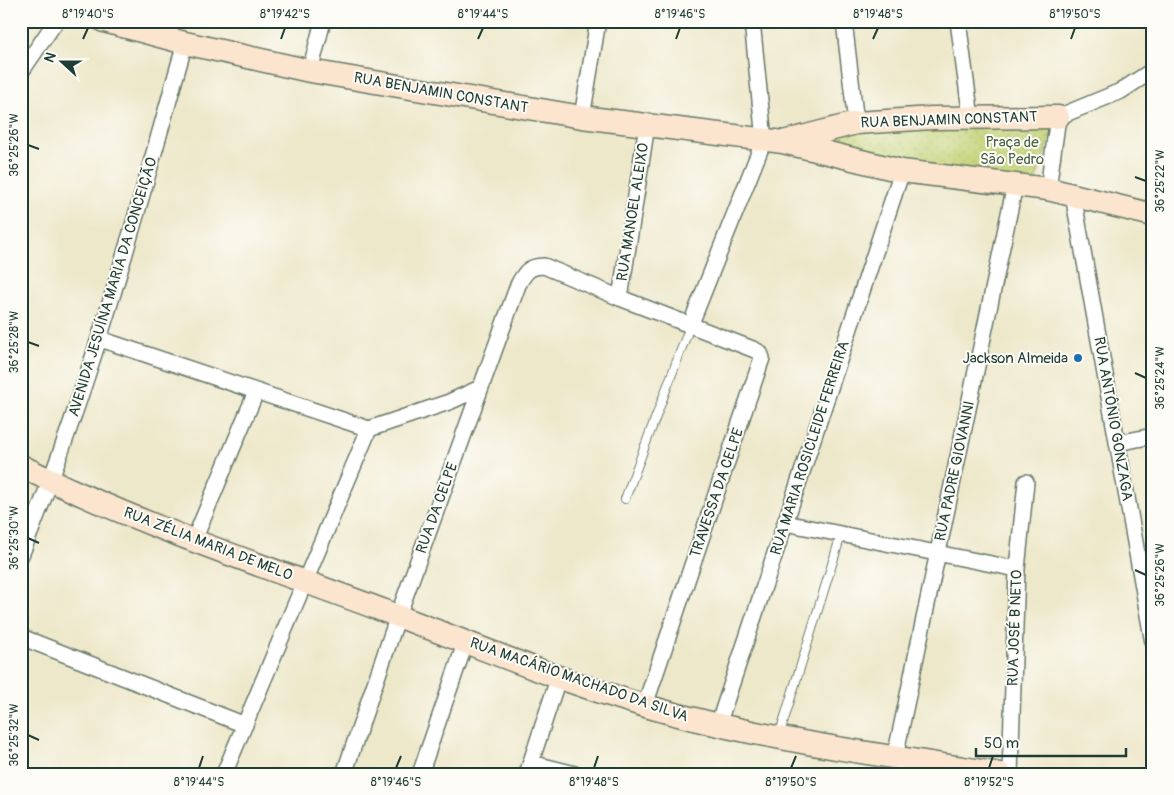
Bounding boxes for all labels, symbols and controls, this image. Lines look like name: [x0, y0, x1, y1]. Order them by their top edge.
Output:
text: 8°19'40"S: [62, 7, 114, 22]
text: 8°19'42"S: [260, 7, 310, 22]
text: 8°19'44"S: [458, 7, 508, 22]
text: 8°19'46"S: [655, 7, 705, 22]
text: 8°19'48"S: [853, 7, 903, 22]
text: 8°19'50"S: [1049, 7, 1101, 22]
north arrow: [38, 38, 88, 88]
text: N: [41, 50, 60, 65]
street label: RUA BENJAMIN CONSTANT: [352, 68, 530, 118]
street label: RUA BENJAMIN CONSTANT: [860, 107, 1038, 133]
text: 36°25'26"W: [7, 113, 22, 177]
park label: Praça de São Pedro: [980, 133, 1044, 169]
street label: RUA MANOEL ALEIXO: [613, 142, 653, 282]
text: 36°25'22"W: [1153, 149, 1168, 213]
street label: AVENIDA JESUÍNA MARIA DA CONCEIÇÃO: [64, 155, 162, 419]
text: 36°25'28"W: [7, 311, 22, 373]
street label: RUA ANTÔNIO GONZAGA: [1089, 335, 1137, 503]
street label: RUA MARIA ROSICLEIDE FERREIRA: [766, 338, 854, 557]
text: 36°25'24"W: [1153, 346, 1168, 410]
place label: Jackson Almeida: [963, 349, 1068, 368]
marker: Jackson Almeida: [1072, 352, 1084, 364]
street label: RUA PADRE GIOVANNI: [931, 399, 979, 543]
street label: TRAVESSA DA CELPE: [686, 425, 748, 560]
street label: RUA DA CELPE: [412, 460, 462, 556]
street label: RUA ZÉLIA MARIA DE MELO: [121, 503, 295, 585]
text: 36°25'30"W: [7, 506, 22, 570]
text: 36°25'26"W: [1153, 543, 1168, 607]
street label: RUA JOSÉ B NETO: [1003, 570, 1027, 686]
street label: RUA MACÁRIO MACHADO DA SILVA: [467, 634, 691, 726]
text: 36°25'32"W: [7, 703, 22, 767]
scale bar: [976, 725, 1126, 757]
text: 50 m: [984, 734, 1019, 753]
text: 8°19'44"S: [174, 775, 224, 790]
text: 8°19'46"S: [371, 775, 421, 790]
text: 8°19'48"S: [569, 775, 619, 790]
text: 8°19'50"S: [765, 775, 817, 790]
text: 8°19'52"S: [964, 775, 1014, 790]

